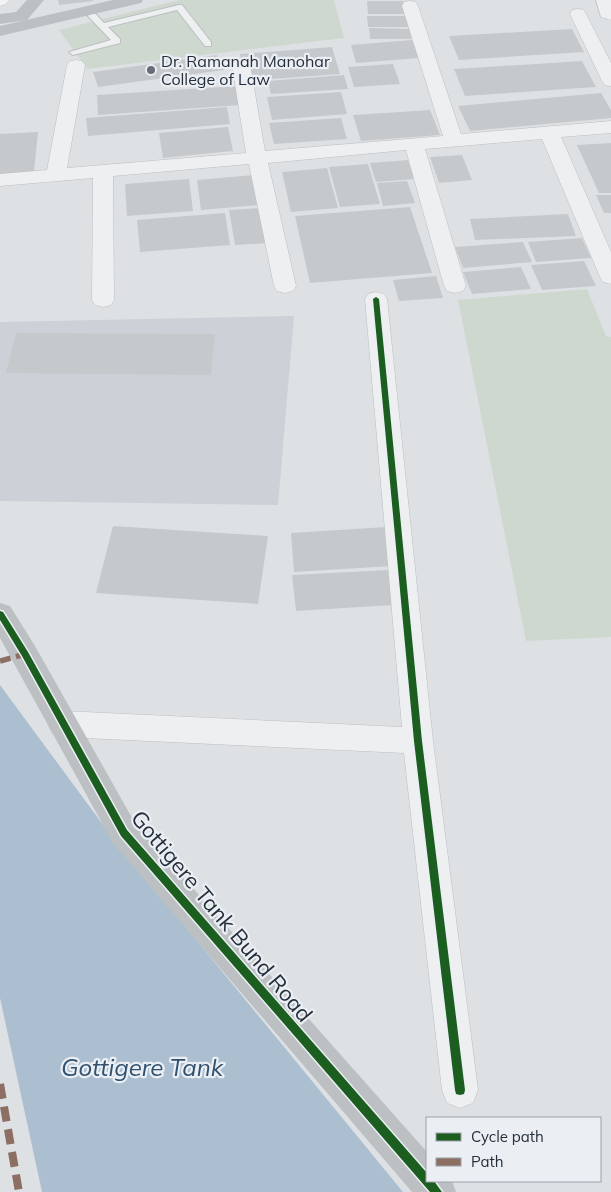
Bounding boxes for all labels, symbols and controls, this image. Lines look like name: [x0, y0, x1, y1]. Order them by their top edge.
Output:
place label: Dr. Ramanah Manohar College of Law: [161, 51, 330, 89]
marker: Dr. Ramanah Manohar College of Law: [145, 64, 157, 76]
street label: Gottigere Tank Bund Road: [125, 804, 319, 1028]
water label: Gottigere Tank: [61, 1052, 224, 1082]
legend: [426, 1117, 601, 1182]
text: Cycle path: [471, 1127, 544, 1146]
text: Path: [471, 1152, 503, 1171]

